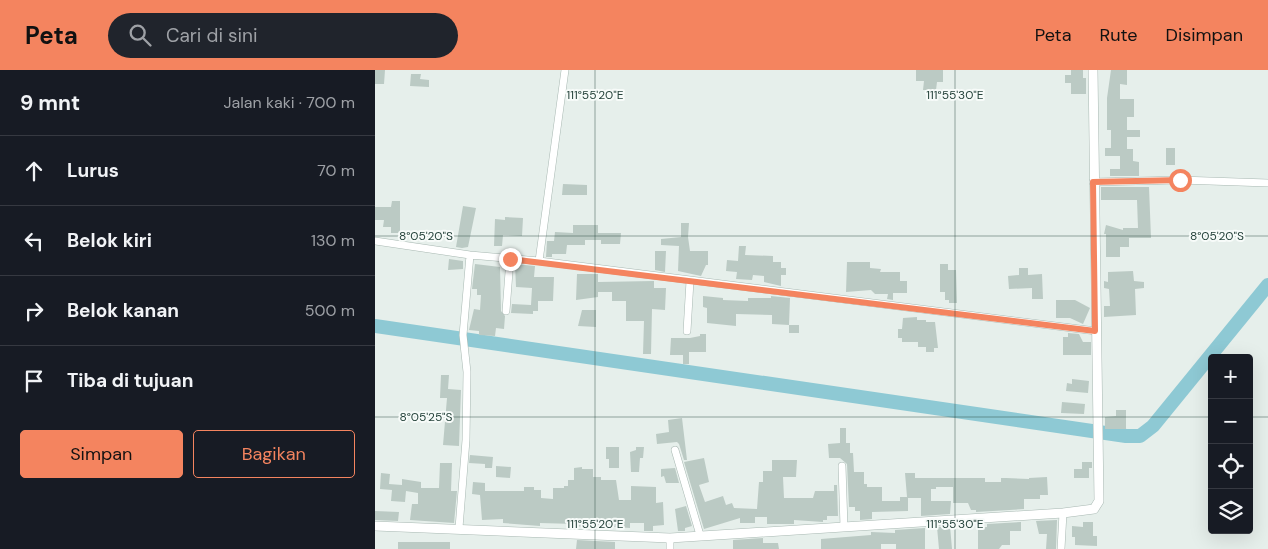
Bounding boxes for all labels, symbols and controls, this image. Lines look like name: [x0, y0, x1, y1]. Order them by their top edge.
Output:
search box: [108, 13, 458, 58]
text: Peta: [25, 20, 78, 51]
icon: search: [126, 21, 154, 49]
text: Cari di sini: [166, 23, 258, 48]
text: Peta: [1035, 23, 1071, 47]
text: Rute: [1099, 23, 1138, 47]
text: Disimpan: [1166, 23, 1243, 47]
text: 111°55'20"E: [567, 87, 624, 103]
text: 111°55'30"E: [926, 87, 984, 103]
text: 9 mnt: [20, 89, 80, 117]
text: Jalan kaki · 700 m: [224, 92, 355, 113]
icon: ahead: [20, 157, 48, 185]
text: Lurus: [67, 158, 119, 183]
text: 70 m: [317, 160, 355, 181]
route start: [1169, 169, 1192, 192]
icon: left: [20, 227, 48, 255]
text: Belok kiri: [67, 228, 152, 253]
text: 8°05'20"S: [399, 228, 453, 244]
text: 8°05'20"S: [1190, 228, 1244, 244]
text: 130 m: [311, 230, 355, 251]
route end: [499, 248, 522, 271]
icon: right: [20, 297, 48, 325]
text: Belok kanan: [67, 298, 179, 323]
text: 500 m: [305, 300, 355, 321]
map controls: [1208, 354, 1253, 534]
button: +: [1208, 354, 1253, 399]
icon: arrive: [20, 367, 48, 395]
text: Tiba di tujuan: [67, 368, 193, 393]
button: −: [1208, 399, 1253, 444]
text: 8°05'25"S: [399, 409, 453, 425]
button: Simpan: [20, 430, 183, 478]
button: Bagikan: [193, 430, 355, 478]
button: locate: [1208, 444, 1253, 489]
button: layers: [1208, 489, 1253, 534]
text: 111°55'20"E: [567, 516, 624, 532]
text: 111°55'30"E: [926, 516, 984, 532]

